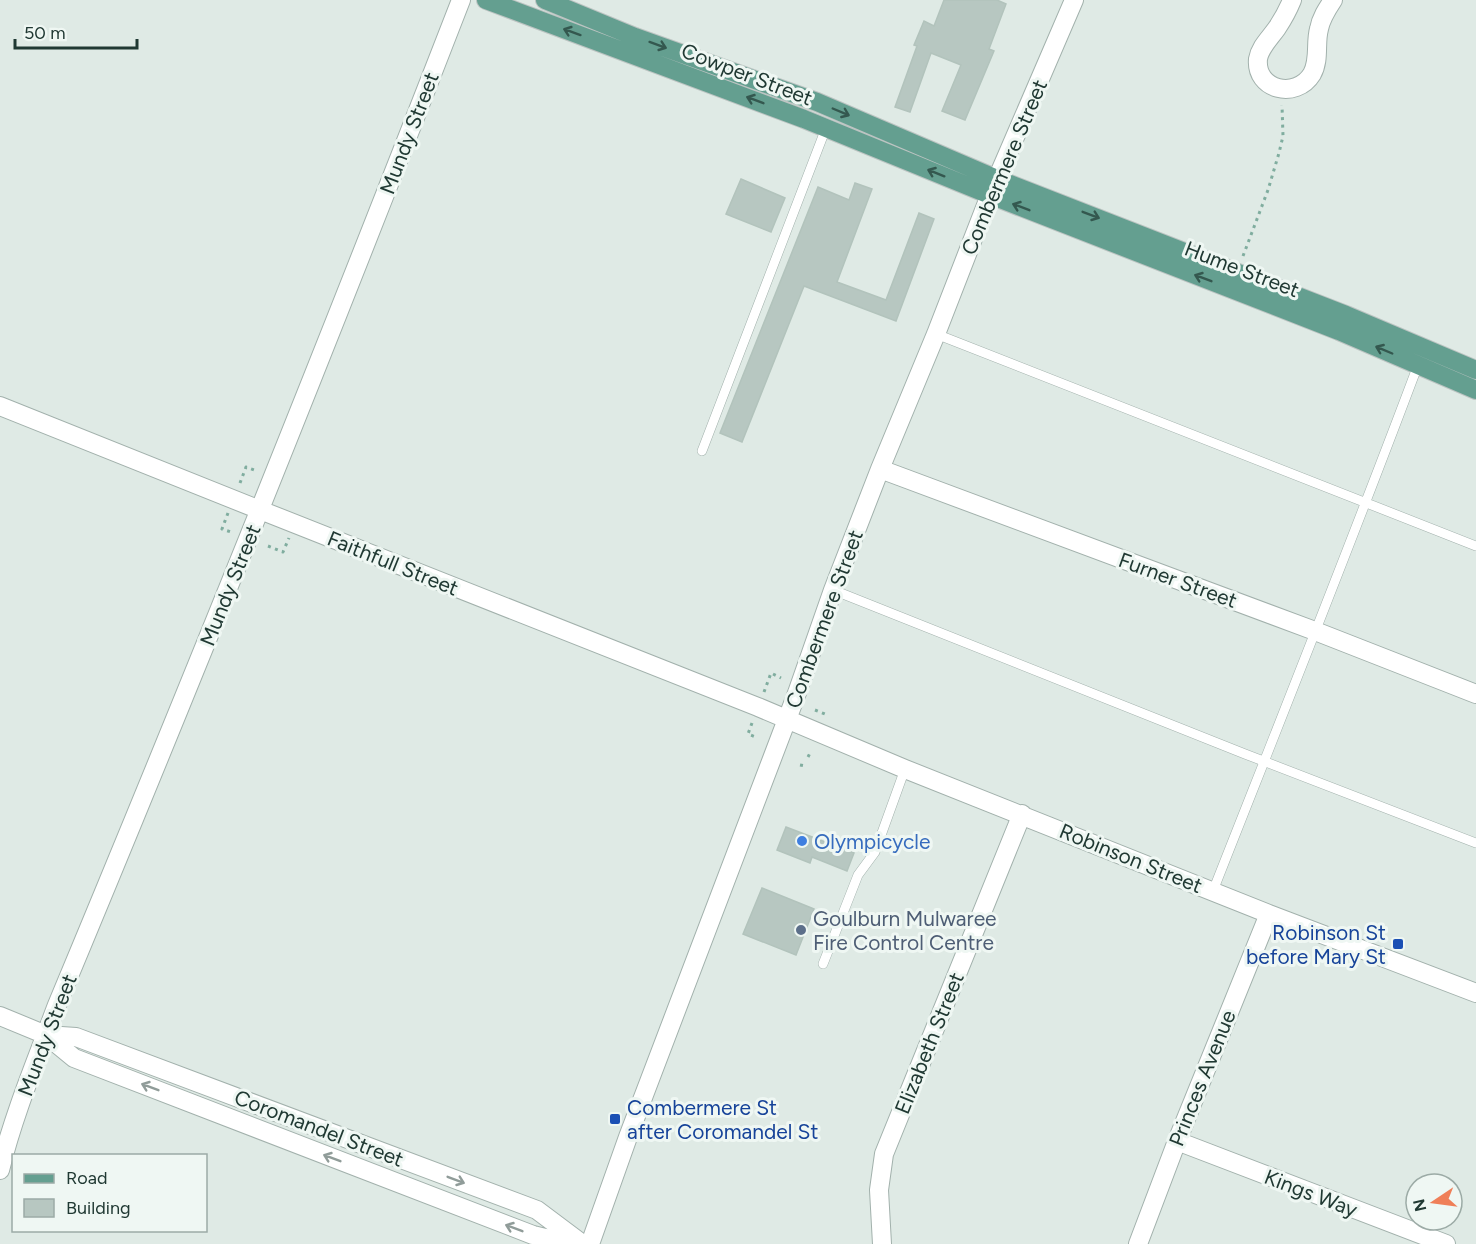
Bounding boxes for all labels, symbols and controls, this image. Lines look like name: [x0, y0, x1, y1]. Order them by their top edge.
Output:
scale bar: [15, 12, 136, 50]
text: 50 m: [24, 22, 66, 44]
one-way arrow: [563, 26, 582, 37]
street label: Cowper Street: [678, 38, 816, 111]
one-way arrow: [648, 41, 667, 52]
street label: Mundy Street: [374, 68, 444, 197]
street label: Combermere Street: [956, 76, 1052, 258]
one-way arrow: [746, 94, 765, 105]
one-way arrow: [831, 107, 850, 118]
one-way arrow: [927, 167, 946, 178]
one-way arrow: [1012, 201, 1031, 212]
one-way arrow: [1081, 210, 1099, 221]
street label: Hume Street: [1181, 236, 1303, 302]
one-way arrow: [1194, 272, 1213, 283]
one-way arrow: [1375, 344, 1393, 356]
street label: Mundy Street: [194, 521, 266, 649]
street label: Faithfull Street: [324, 525, 462, 601]
street label: Combermere Street: [780, 526, 868, 712]
street label: Furner Street: [1115, 547, 1241, 613]
street label: Robinson Street: [1056, 818, 1206, 898]
place label: Olympicycle: [814, 829, 930, 854]
marker: Olympicycle: [795, 834, 809, 848]
place label: Goulburn Mulwaree Fire Control Centre: [813, 906, 997, 955]
place label: Robinson St before Mary St: [1246, 920, 1386, 969]
marker: Goulburn Mulwaree Fire Control Centre: [794, 923, 808, 937]
marker: Robinson St before Mary St: [1391, 937, 1405, 951]
street label: Elizabeth Street: [889, 969, 969, 1117]
street label: Mundy Street: [12, 970, 82, 1099]
street label: Princes Avenue: [1163, 1006, 1241, 1150]
one-way arrow: [141, 1081, 160, 1092]
street label: Coromandel Street: [231, 1084, 407, 1172]
place label: Combermere St after Coromandel St: [627, 1095, 818, 1144]
marker: Combermere St after Coromandel St: [608, 1112, 622, 1126]
one-way arrow: [323, 1151, 342, 1162]
legend: [12, 1154, 207, 1232]
street label: Kings Way: [1261, 1164, 1361, 1222]
text: Road: [66, 1167, 107, 1189]
north arrow: [1404, 1172, 1464, 1232]
one-way arrow: [446, 1175, 465, 1186]
text: Building: [66, 1197, 131, 1219]
text: N: [1409, 1197, 1431, 1213]
one-way arrow: [505, 1222, 524, 1233]

